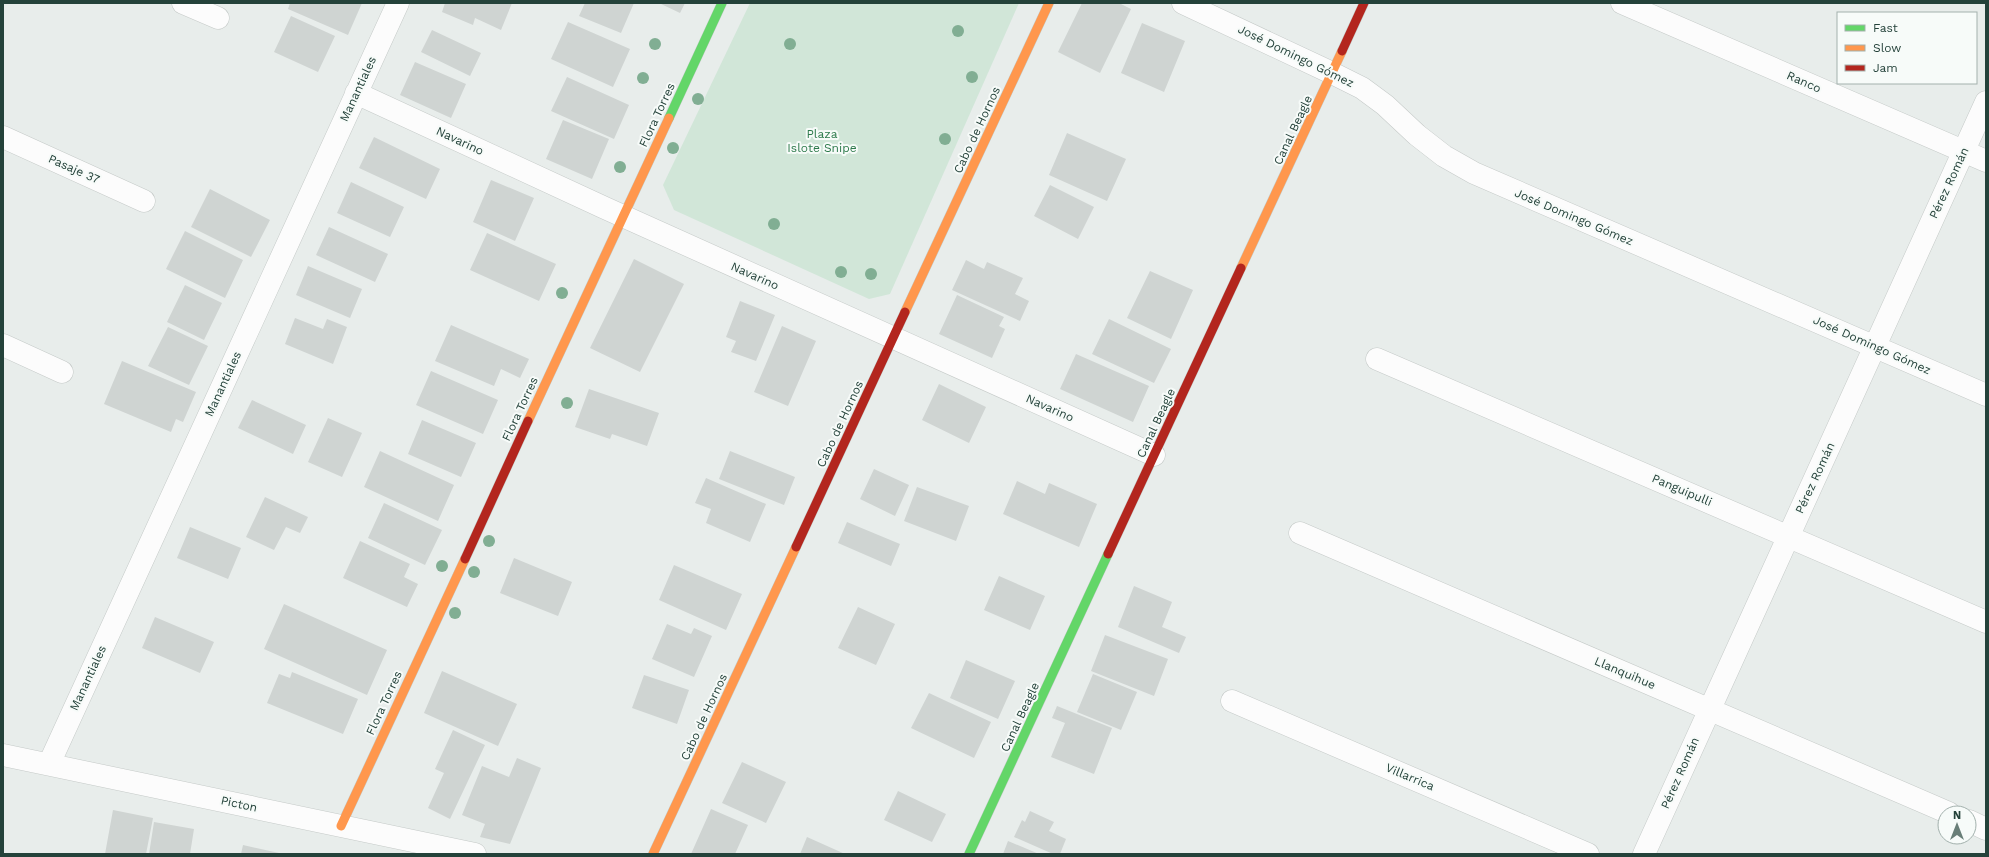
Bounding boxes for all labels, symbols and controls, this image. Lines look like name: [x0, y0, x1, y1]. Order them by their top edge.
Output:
legend: [1837, 12, 1977, 84]
text: Fast: [1873, 21, 1898, 35]
street label: José Domingo Gómez: [1236, 22, 1356, 90]
text: Slow: [1873, 41, 1901, 55]
street label: Manantiales: [337, 54, 379, 124]
text: Jam: [1873, 61, 1898, 75]
street label: Ranco: [1785, 68, 1823, 96]
street label: Flora Torres: [636, 81, 678, 149]
street label: Cabo de Hornos: [951, 84, 1003, 176]
street label: Canal Beagle: [1271, 93, 1315, 167]
street label: Navarino: [434, 124, 486, 158]
park label: Plaza Islote Snipe: [787, 127, 857, 155]
street label: Pérez Román: [1926, 145, 1972, 221]
street label: Pasaje 37: [46, 151, 102, 187]
street label: José Domingo Gómez: [1513, 186, 1635, 248]
street label: Navarino: [729, 259, 781, 293]
street label: José Domingo Gómez: [1811, 313, 1933, 377]
street label: Manantiales: [202, 349, 244, 419]
street label: Flora Torres: [499, 375, 541, 443]
street label: Cabo de Hornos: [814, 378, 866, 470]
street label: Canal Beagle: [1134, 386, 1178, 460]
street label: Navarino: [1024, 391, 1076, 425]
street label: Pérez Román: [1792, 440, 1838, 516]
street label: Panguipulli: [1650, 471, 1714, 509]
street label: Manantiales: [67, 643, 109, 713]
street label: Llanquihue: [1592, 654, 1658, 692]
street label: Flora Torres: [363, 669, 405, 737]
street label: Cabo de Hornos: [678, 671, 730, 763]
street label: Canal Beagle: [998, 680, 1042, 754]
street label: Pérez Román: [1658, 735, 1702, 811]
street label: Villarrica: [1384, 760, 1437, 794]
street label: Picton: [220, 793, 258, 815]
north arrow: [1937, 805, 1977, 845]
text: N: [1953, 809, 1961, 822]

